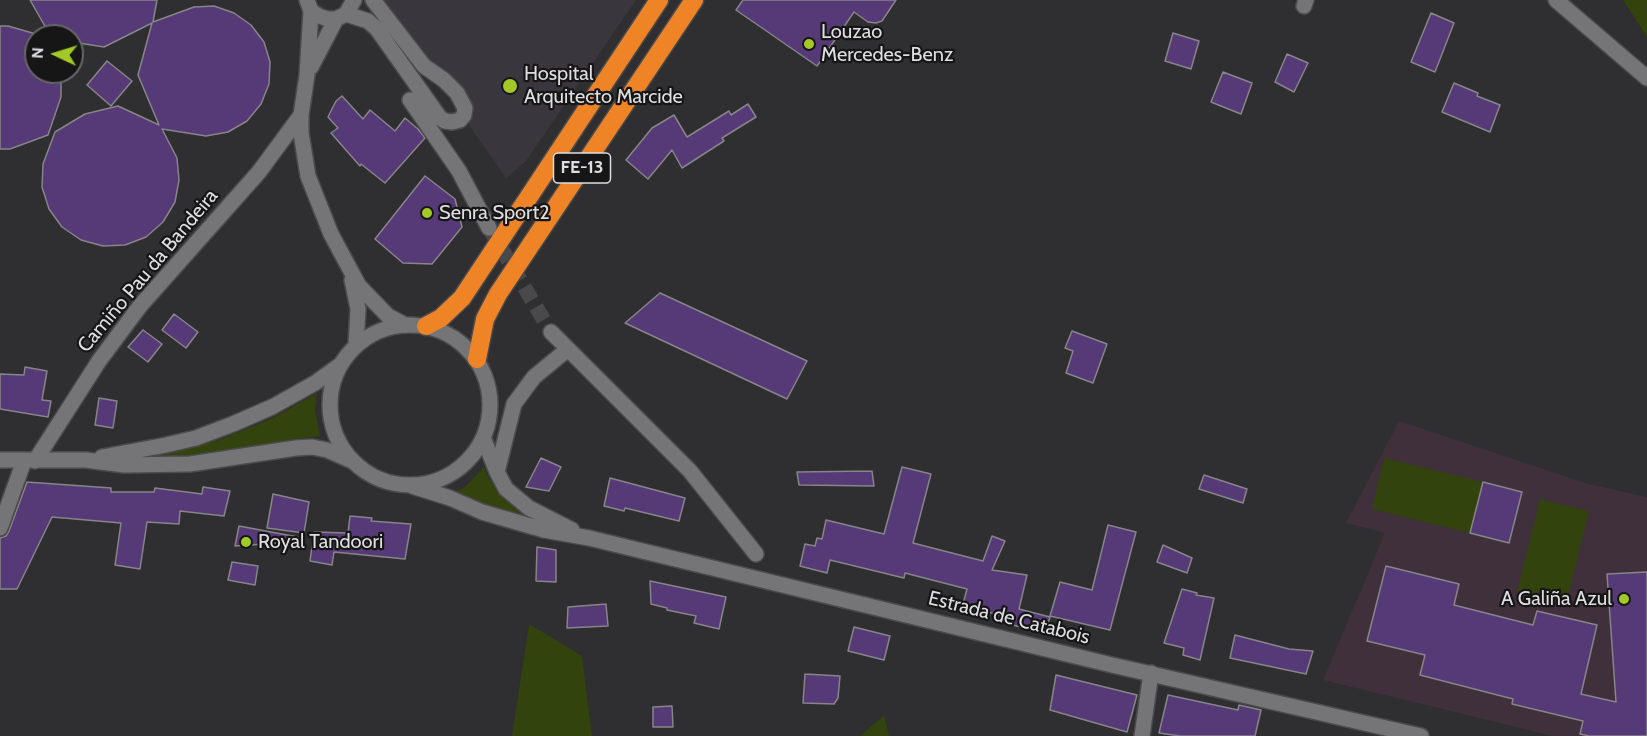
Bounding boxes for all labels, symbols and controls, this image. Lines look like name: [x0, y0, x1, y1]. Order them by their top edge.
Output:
place label: Louzao Mercedes-Benz: [821, 20, 953, 67]
north arrow: [24, 24, 84, 84]
marker: Louzao Mercedes-Benz: [802, 37, 816, 51]
text: N: [28, 47, 47, 59]
place label: Hospital Arquitecto Marcide: [524, 62, 683, 109]
marker: Hospital Arquitecto Marcide: [501, 77, 519, 95]
road number: FE-13: [554, 153, 610, 183]
street label: Camiño Pau da Bandeira: [73, 185, 223, 357]
place label: Senra Sport2: [439, 201, 550, 225]
marker: Senra Sport2: [420, 206, 434, 220]
place label: Royal Tandoori: [258, 530, 383, 554]
marker: Royal Tandoori: [239, 535, 253, 549]
street label: Estrada de Catabois: [926, 586, 1092, 650]
place label: A Galiña Azul: [1501, 587, 1612, 611]
marker: A Galiña Azul: [1617, 592, 1631, 606]

